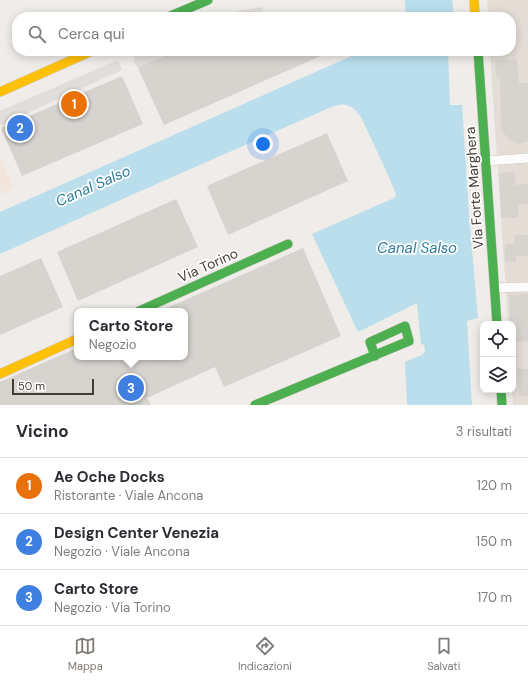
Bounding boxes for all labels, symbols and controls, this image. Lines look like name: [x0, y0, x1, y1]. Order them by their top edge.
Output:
search box: [12, 12, 516, 56]
icon: search: [26, 23, 48, 45]
text: Cerca qui: [58, 24, 125, 44]
pin: 1: [61, 89, 87, 119]
pin: 2: [7, 113, 33, 143]
street label: Via Forte Marghera: [461, 126, 487, 250]
your location: [253, 134, 273, 154]
water label: Canal Salso: [52, 161, 134, 211]
water label: Canal Salso: [377, 238, 457, 258]
street label: Via Torino: [175, 244, 241, 286]
popup: [74, 308, 188, 360]
text: Carto Store: [89, 316, 173, 336]
map controls: [480, 321, 516, 393]
button: locate: [480, 321, 516, 357]
text: Negozio: [89, 336, 137, 353]
button: layers: [480, 357, 516, 393]
pin: 3: [118, 373, 144, 403]
scale bar: [12, 377, 94, 396]
text: 50 m: [18, 379, 45, 393]
text: Vicino: [16, 420, 69, 442]
text: 3 risultati: [456, 423, 512, 440]
text: Ae Oche Docks: [54, 467, 165, 487]
text: 1: [27, 477, 31, 494]
text: 120 m: [477, 477, 512, 494]
text: Ristorante · Viale Ancona: [54, 487, 203, 504]
text: Design Center Venezia: [54, 523, 219, 543]
text: 2: [25, 533, 33, 550]
text: 150 m: [476, 533, 512, 550]
text: Negozio · Viale Ancona: [54, 543, 190, 560]
text: Carto Store: [54, 579, 139, 599]
text: 3: [25, 589, 33, 606]
text: 170 m: [477, 589, 512, 606]
text: Negozio · Via Torino: [54, 599, 171, 616]
tab: Mappa: [68, 635, 103, 673]
tab: Indicazioni: [238, 635, 292, 673]
tab: Salvati: [427, 635, 460, 673]

